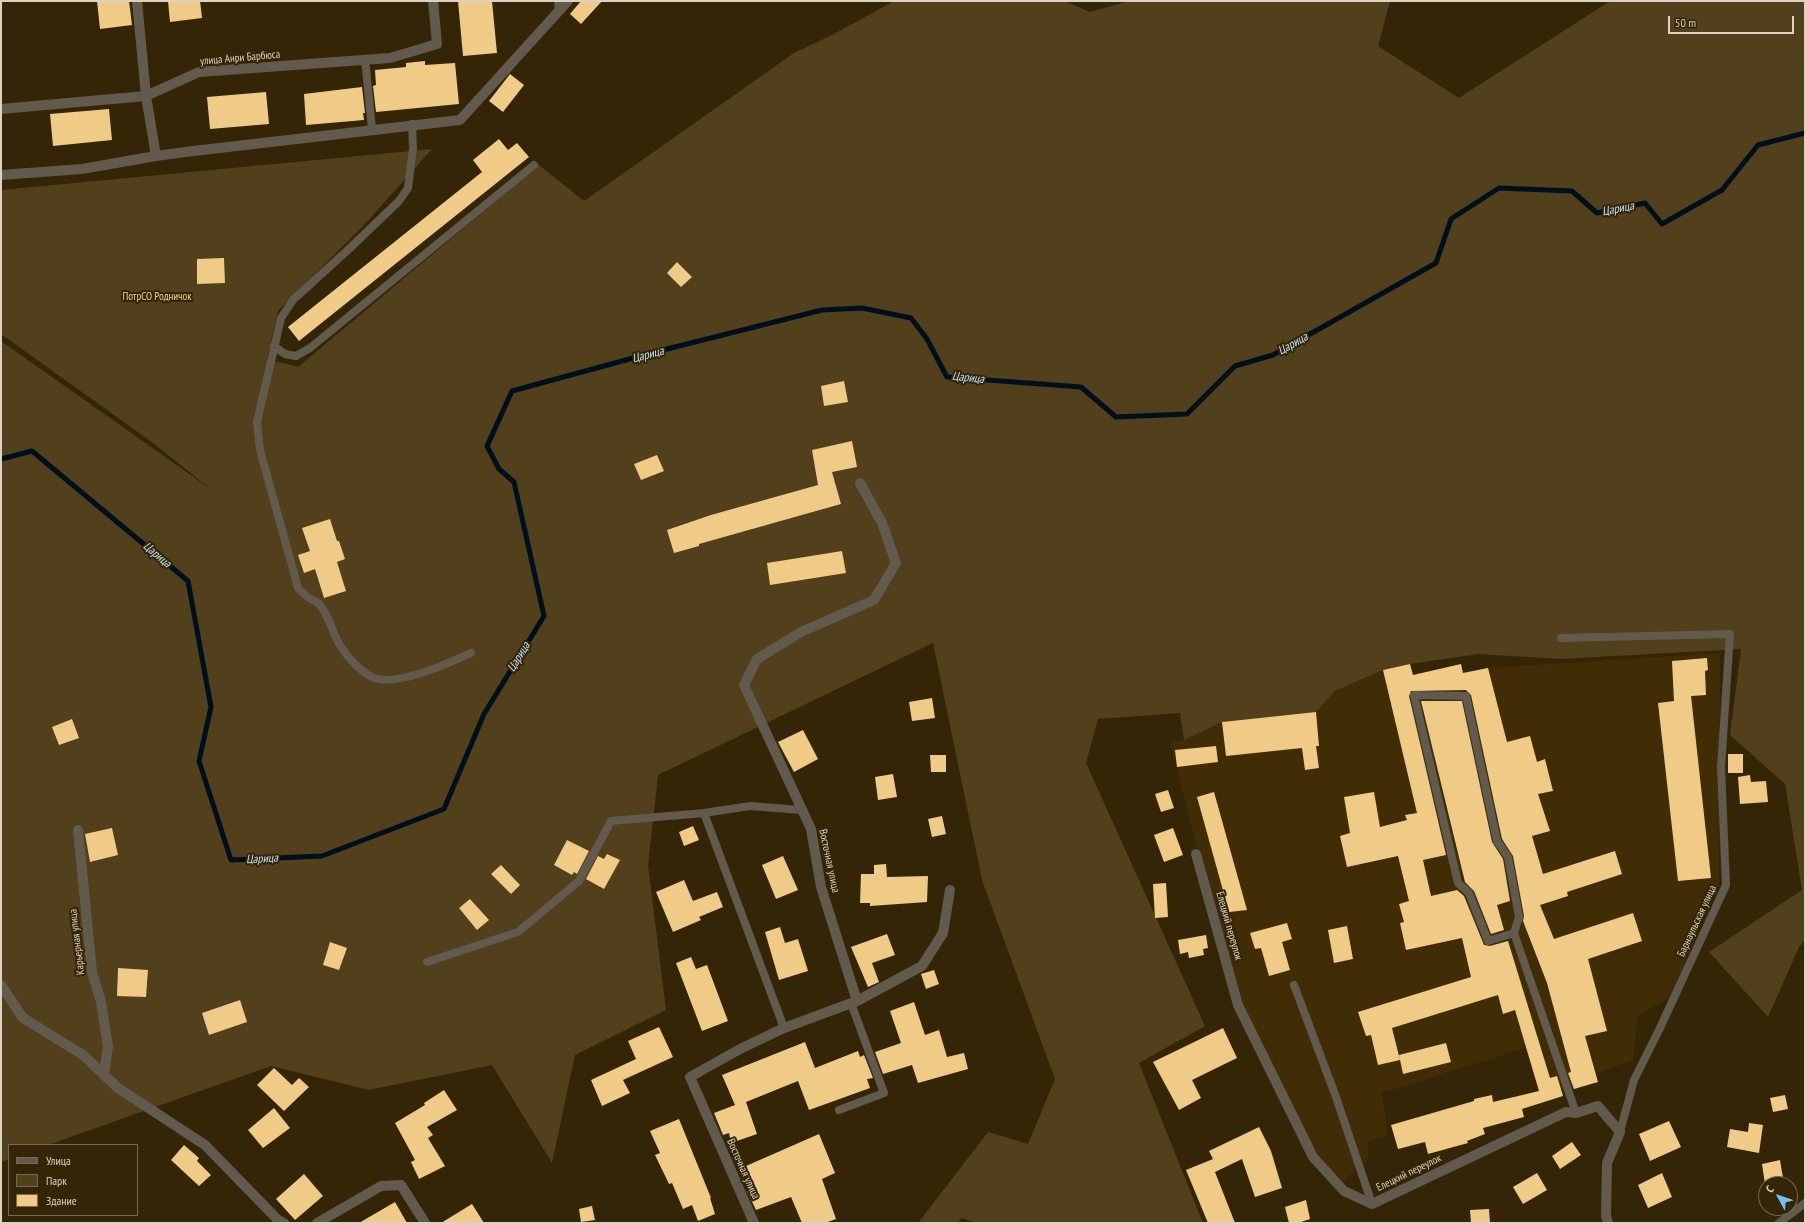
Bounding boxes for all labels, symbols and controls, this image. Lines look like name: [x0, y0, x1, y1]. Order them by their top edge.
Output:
scale bar: [1670, 8, 1796, 34]
text: 50 m: [1675, 15, 1696, 30]
street label: улица Анри Барбюса: [199, 48, 281, 68]
water label: Царица: [1601, 199, 1635, 219]
park label: ПотрСО Родничок: [122, 290, 192, 304]
water label: Царица: [1276, 330, 1310, 358]
water label: Царица: [631, 344, 665, 366]
water label: Царица: [951, 369, 985, 387]
water label: Царица: [140, 539, 174, 571]
water label: Царица: [504, 640, 534, 674]
street label: Восточная улица: [816, 828, 842, 894]
water label: Царица: [246, 851, 278, 867]
street label: Барнаульская улица: [1675, 883, 1719, 959]
street label: Елецкий переулок: [1213, 890, 1245, 962]
street label: Карьерная улица: [66, 908, 88, 976]
street label: Восточная улица: [724, 1137, 762, 1201]
legend: [8, 1144, 138, 1216]
street label: Елецкий переулок: [1374, 1152, 1444, 1194]
text: Улица: [46, 1153, 71, 1168]
text: Парк: [46, 1173, 67, 1188]
north arrow: [1758, 1176, 1798, 1216]
text: С: [1763, 1183, 1777, 1195]
text: Здание: [46, 1193, 77, 1208]

